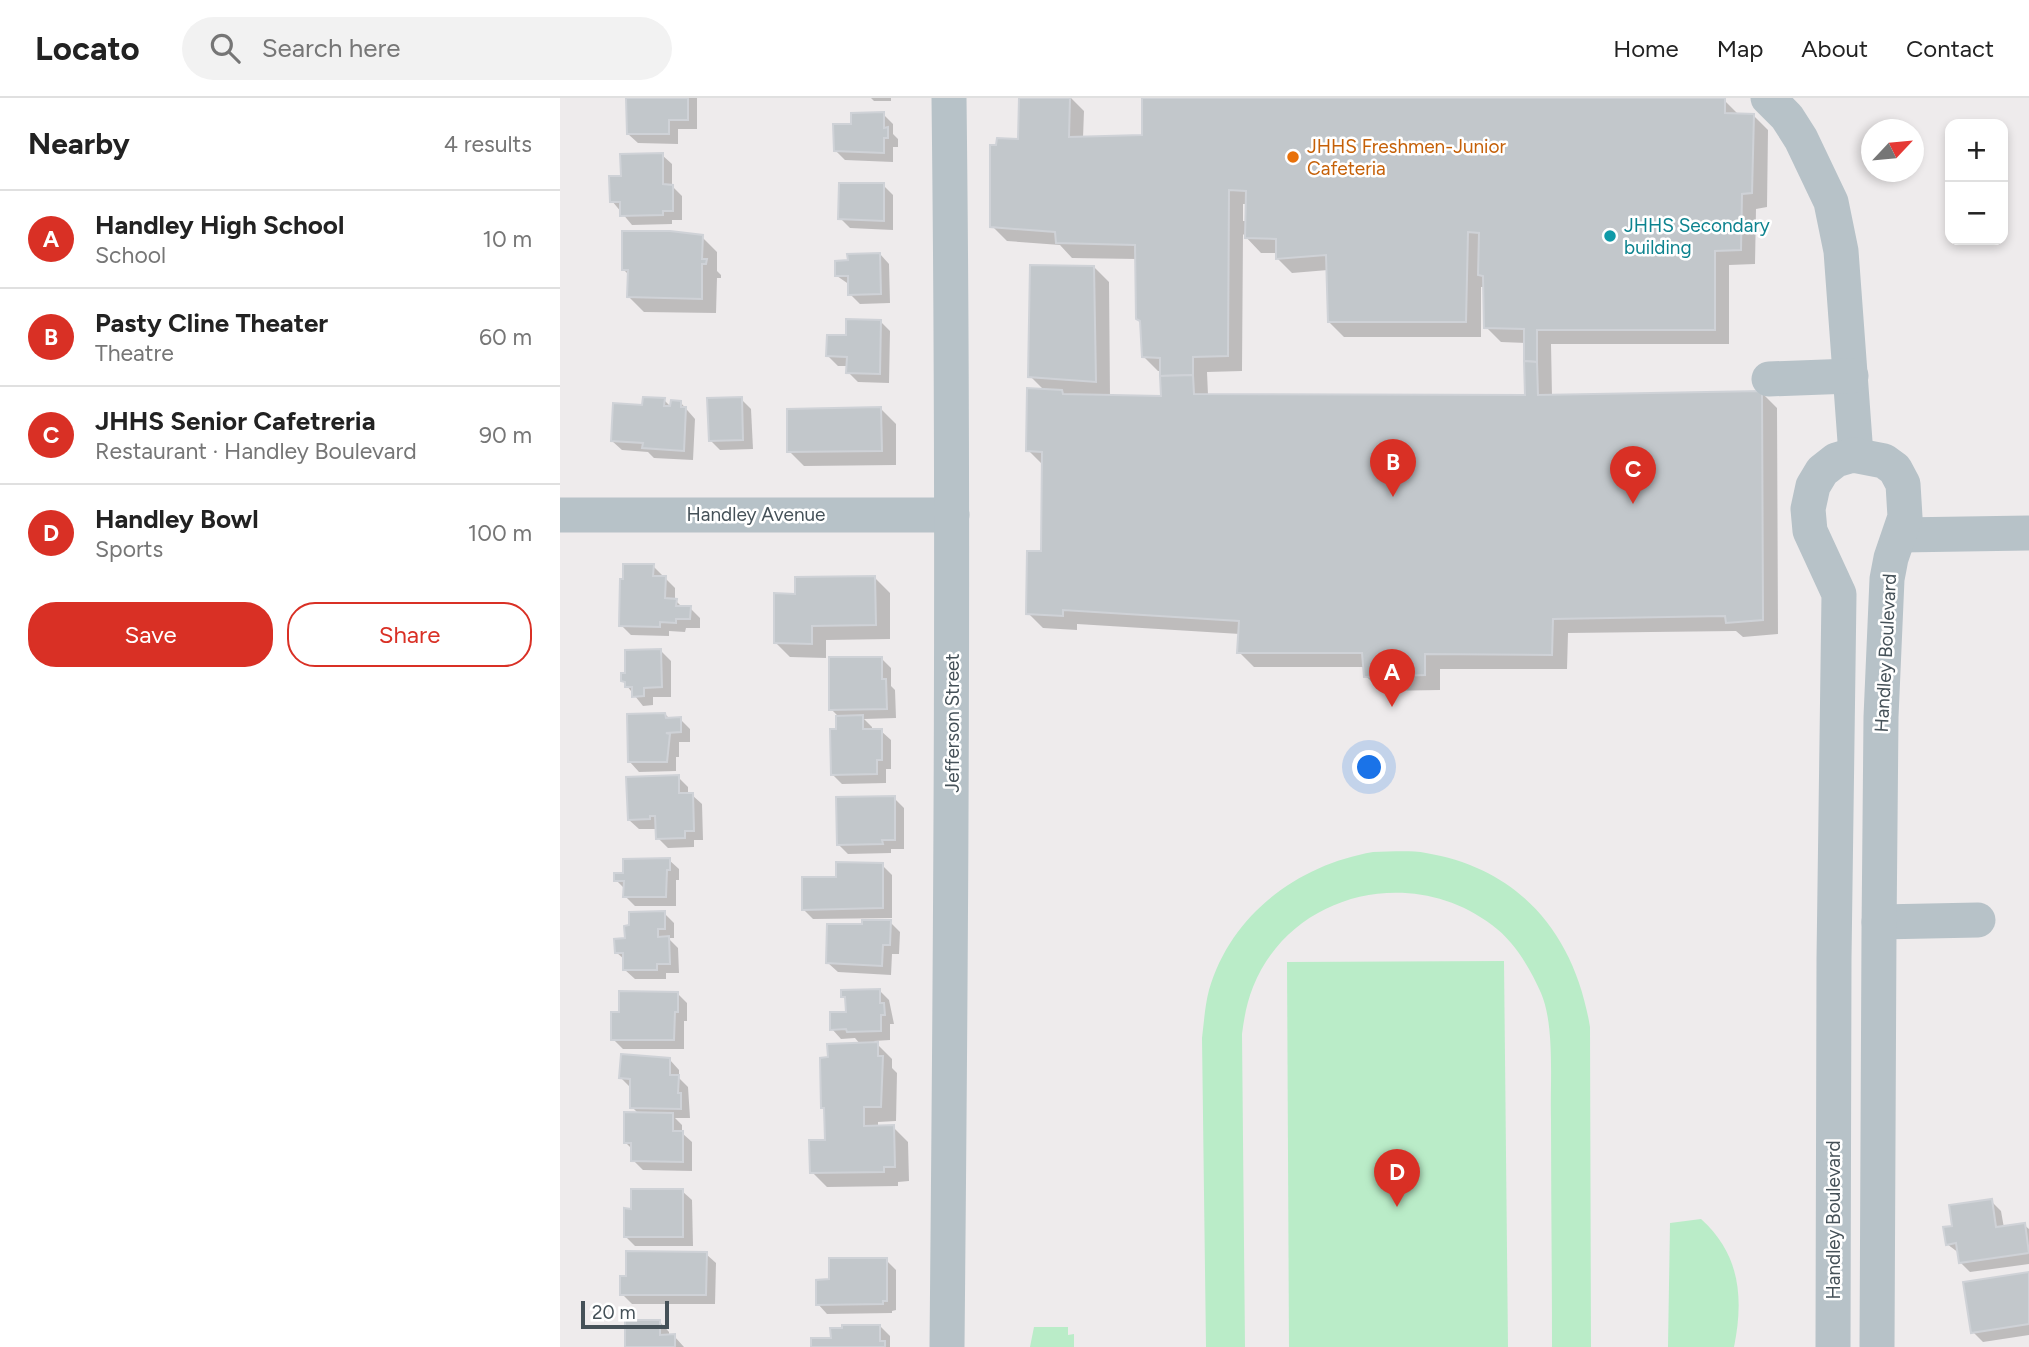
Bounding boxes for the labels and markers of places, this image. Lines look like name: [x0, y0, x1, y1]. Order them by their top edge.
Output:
place label: JHHS Freshmen-Junior Cafeteria: [1307, 135, 1507, 180]
marker: JHHS Freshmen-Junior Cafeteria: [1285, 149, 1301, 165]
place label: JHHS Secondary building: [1624, 214, 1770, 259]
marker: JHHS Secondary building: [1602, 228, 1618, 244]
pin: B: [1370, 439, 1416, 497]
pin: C: [1610, 446, 1656, 504]
pin: A: [1369, 649, 1415, 707]
pin: D: [1374, 1149, 1420, 1207]

